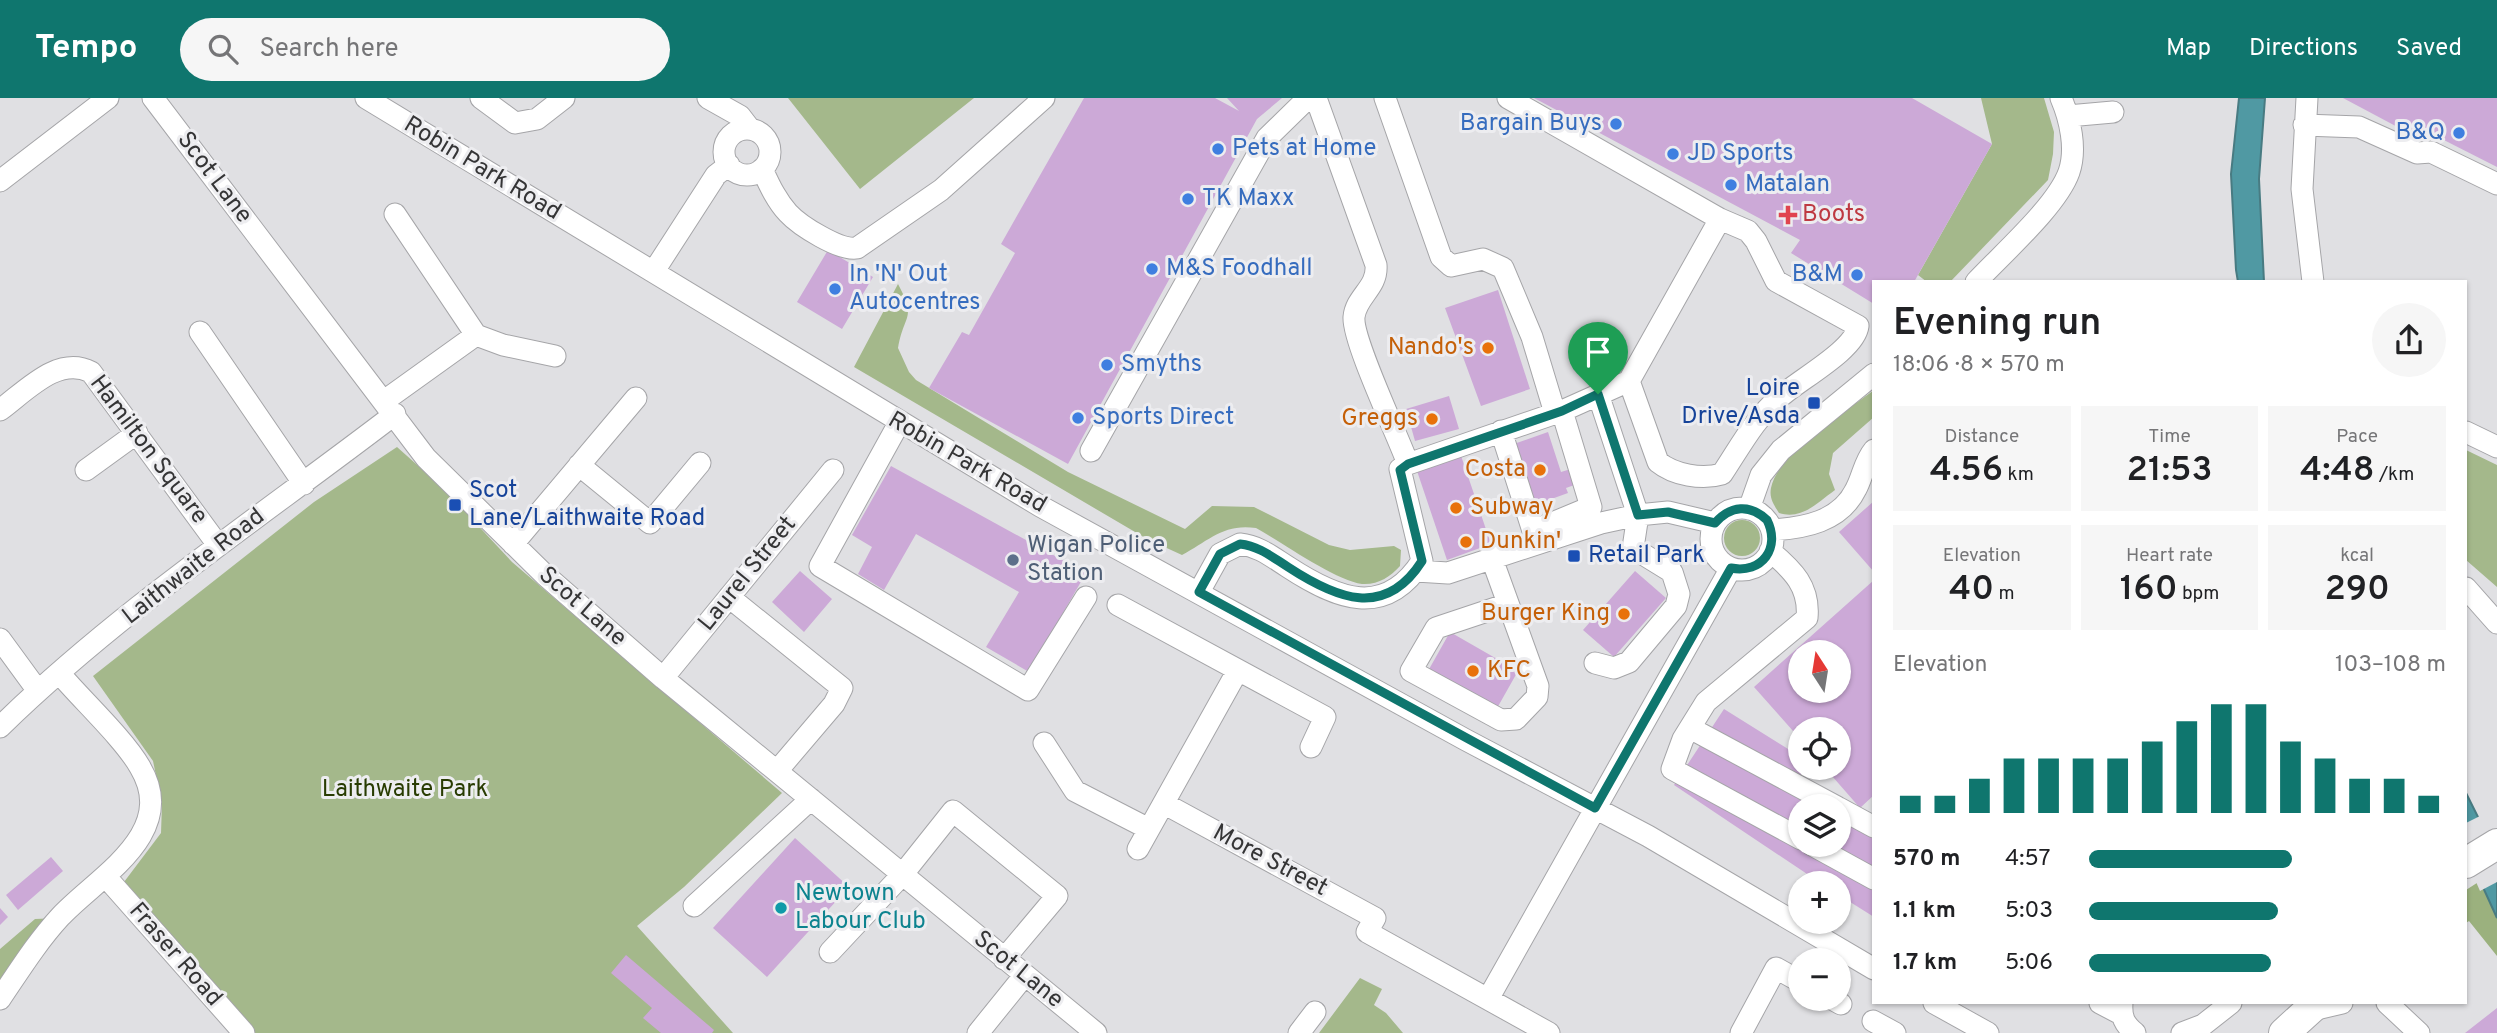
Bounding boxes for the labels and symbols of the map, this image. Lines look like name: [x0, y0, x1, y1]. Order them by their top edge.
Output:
place label: Bargain Buys: [1460, 109, 1602, 139]
street label: Robin Park Road: [398, 110, 566, 228]
marker: Bargain Buys: [1608, 116, 1624, 132]
place label: B&Q: [2395, 118, 2445, 148]
marker: B&Q: [2451, 125, 2467, 141]
street label: Scot Lane: [170, 126, 258, 230]
place label: Pets at Home: [1232, 134, 1376, 164]
place label: JD Sports: [1687, 139, 1794, 169]
marker: Pets at Home: [1210, 141, 1226, 157]
marker: JD Sports: [1665, 146, 1681, 162]
place label: Matalan: [1745, 170, 1830, 200]
marker: Matalan: [1723, 177, 1739, 193]
place label: TK Maxx: [1202, 184, 1295, 214]
marker: TK Maxx: [1180, 191, 1196, 207]
place label: Boots: [1802, 200, 1865, 230]
marker: Boots: [1780, 207, 1796, 223]
place label: M&S Foodhall: [1166, 254, 1313, 284]
place label: In 'N' Out Autocentres: [849, 260, 981, 318]
place label: B&M: [1792, 260, 1843, 290]
marker: M&S Foodhall: [1144, 261, 1160, 277]
marker: B&M: [1849, 267, 1865, 283]
marker: In 'N' Out Autocentres: [827, 281, 843, 297]
pin: [1568, 322, 1628, 394]
place label: Nando's: [1388, 333, 1474, 363]
marker: Nando's: [1480, 340, 1496, 356]
place label: Smyths: [1121, 350, 1202, 380]
marker: Smyths: [1099, 357, 1115, 373]
street label: Hamilton Square: [82, 370, 214, 530]
place label: Loire Drive/Asda: [1681, 374, 1800, 432]
marker: Loire Drive/Asda: [1806, 395, 1822, 411]
place label: Sports Direct: [1092, 403, 1234, 433]
place label: Greggs: [1341, 404, 1418, 434]
street label: Robin Park Road: [882, 405, 1052, 521]
marker: Sports Direct: [1070, 410, 1086, 426]
marker: Greggs: [1424, 411, 1440, 427]
place label: Costa: [1465, 455, 1526, 485]
marker: Costa: [1532, 462, 1548, 478]
place label: Scot Lane/Laithwaite Road: [469, 476, 705, 534]
place label: Subway: [1470, 493, 1553, 523]
marker: Scot Lane/Laithwaite Road: [447, 497, 463, 513]
marker: Subway: [1448, 500, 1464, 516]
street label: Laithwaite Road: [117, 502, 271, 632]
street label: Laurel Street: [692, 510, 804, 638]
place label: Dunkin': [1480, 527, 1561, 557]
place label: Wigan Police Station: [1027, 531, 1165, 589]
marker: Dunkin': [1458, 534, 1474, 550]
place label: Retail Park: [1588, 541, 1705, 571]
marker: Retail Park: [1566, 548, 1582, 564]
marker: Wigan Police Station: [1005, 552, 1021, 568]
street label: Scot Lane: [532, 561, 632, 653]
place label: Burger King: [1481, 599, 1610, 629]
marker: Burger King: [1616, 606, 1632, 622]
north arrow: [1788, 640, 1852, 704]
place label: KFC: [1487, 656, 1531, 686]
marker: KFC: [1465, 663, 1481, 679]
park label: Laithwaite Park: [322, 775, 488, 805]
street label: More Street: [1207, 818, 1333, 904]
place label: Newtown Labour Club: [795, 879, 926, 937]
street label: Fraser Road: [122, 897, 228, 1013]
marker: Newtown Labour Club: [773, 900, 789, 916]
street label: Scot Lane: [967, 925, 1069, 1015]

